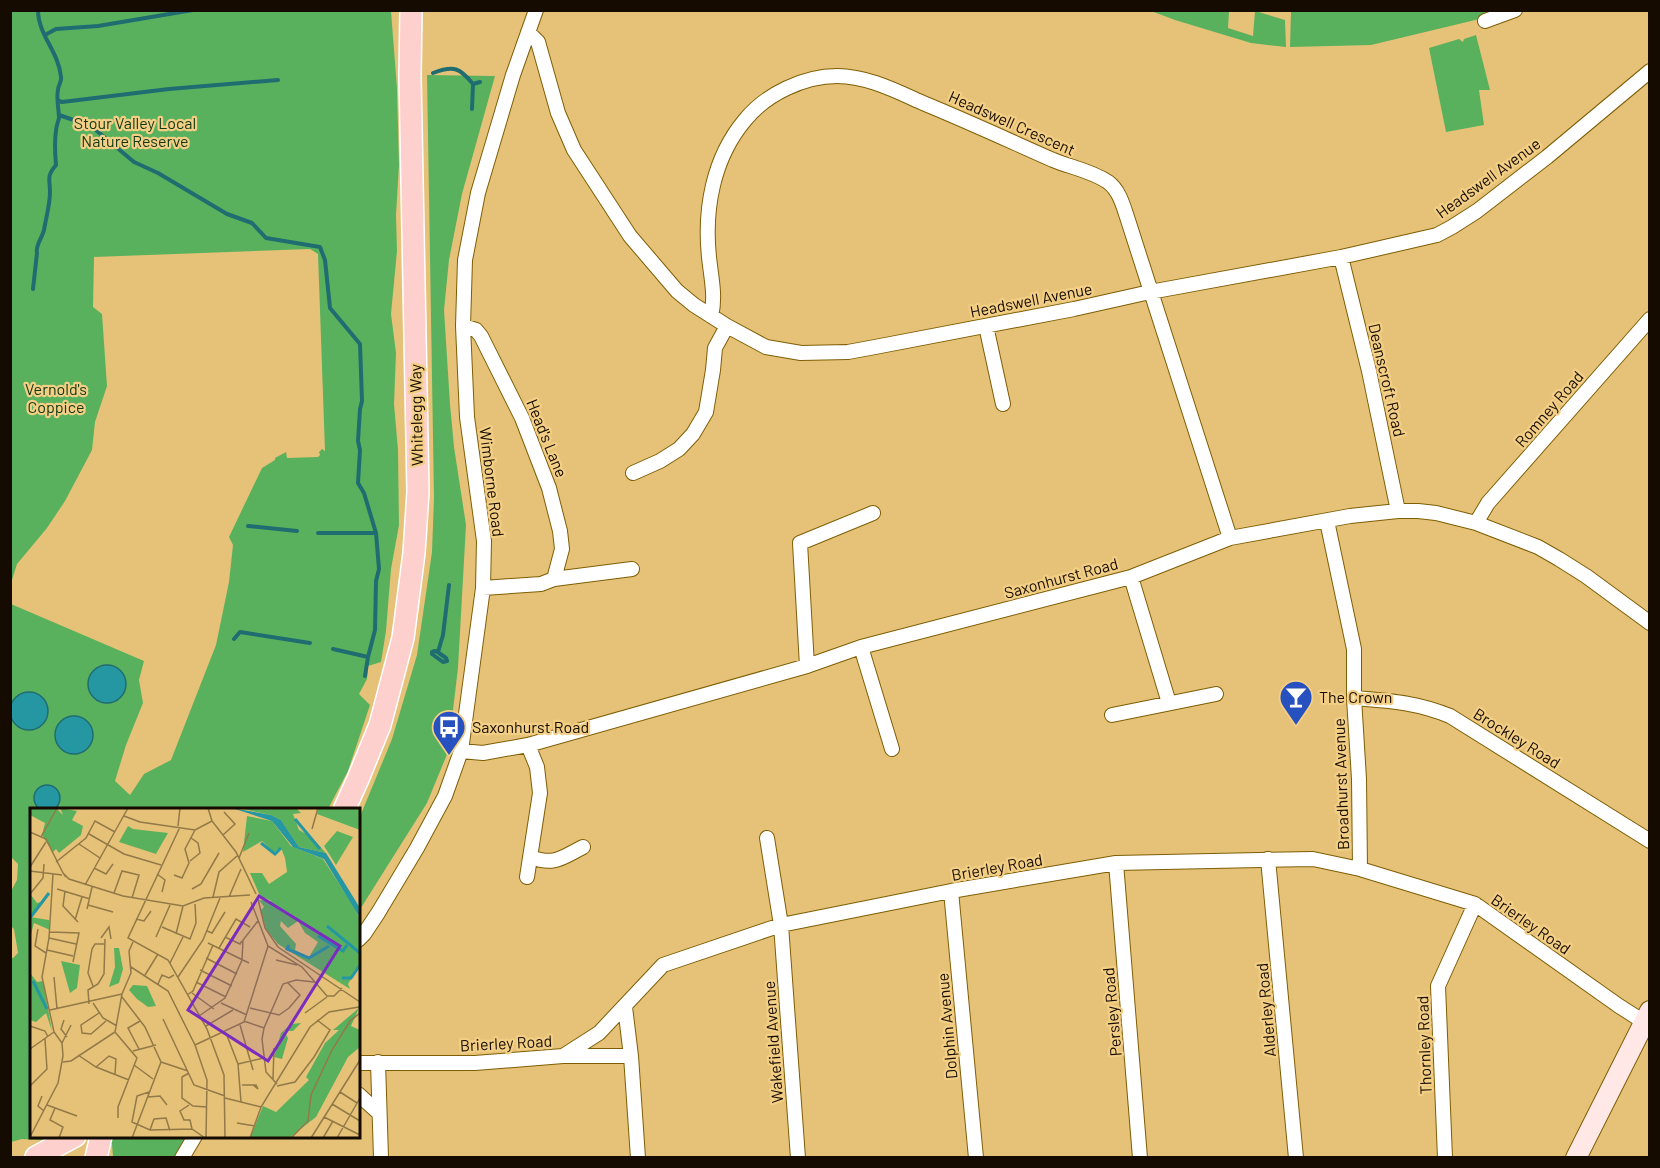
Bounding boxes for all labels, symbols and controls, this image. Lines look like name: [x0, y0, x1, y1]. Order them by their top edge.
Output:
street label: Headswell Crescent: [946, 86, 1078, 159]
park label: Stour Valley Local Nature Reserve: [74, 113, 196, 150]
street label: Headswell Avenue: [1432, 133, 1544, 222]
street label: Headswell Avenue: [968, 278, 1094, 321]
street label: Deanscroft Road: [1365, 321, 1410, 438]
street label: Whitelegg Way: [405, 363, 426, 466]
street label: Romney Road: [1510, 367, 1587, 451]
park label: Vernold's Coppice: [25, 379, 87, 416]
street label: Head's Lane: [523, 396, 572, 480]
street label: Wimborne Road: [476, 426, 509, 538]
street label: Saxonhurst Road: [1002, 553, 1120, 602]
bar icon: The Crown: [1278, 679, 1314, 726]
place label: The Crown: [1319, 687, 1392, 706]
street label: Brockley Road: [1470, 703, 1564, 772]
bus stop icon: Saxonhurst Road: [431, 709, 467, 756]
place label: Saxonhurst Road: [472, 717, 589, 736]
street label: Broadhurst Avenue: [1329, 718, 1352, 850]
inset map: [30, 808, 360, 1138]
street label: Brierley Road: [950, 849, 1044, 884]
street label: Brierley Road: [1488, 889, 1575, 958]
street label: Alderley Road: [1252, 962, 1279, 1058]
street label: Persley Road: [1098, 967, 1125, 1057]
street label: Dolphin Avenue: [932, 972, 961, 1080]
street label: Wakefield Avenue: [759, 980, 786, 1104]
street label: Thornley Road: [1412, 995, 1435, 1095]
street label: Brierley Road: [459, 1031, 553, 1054]

